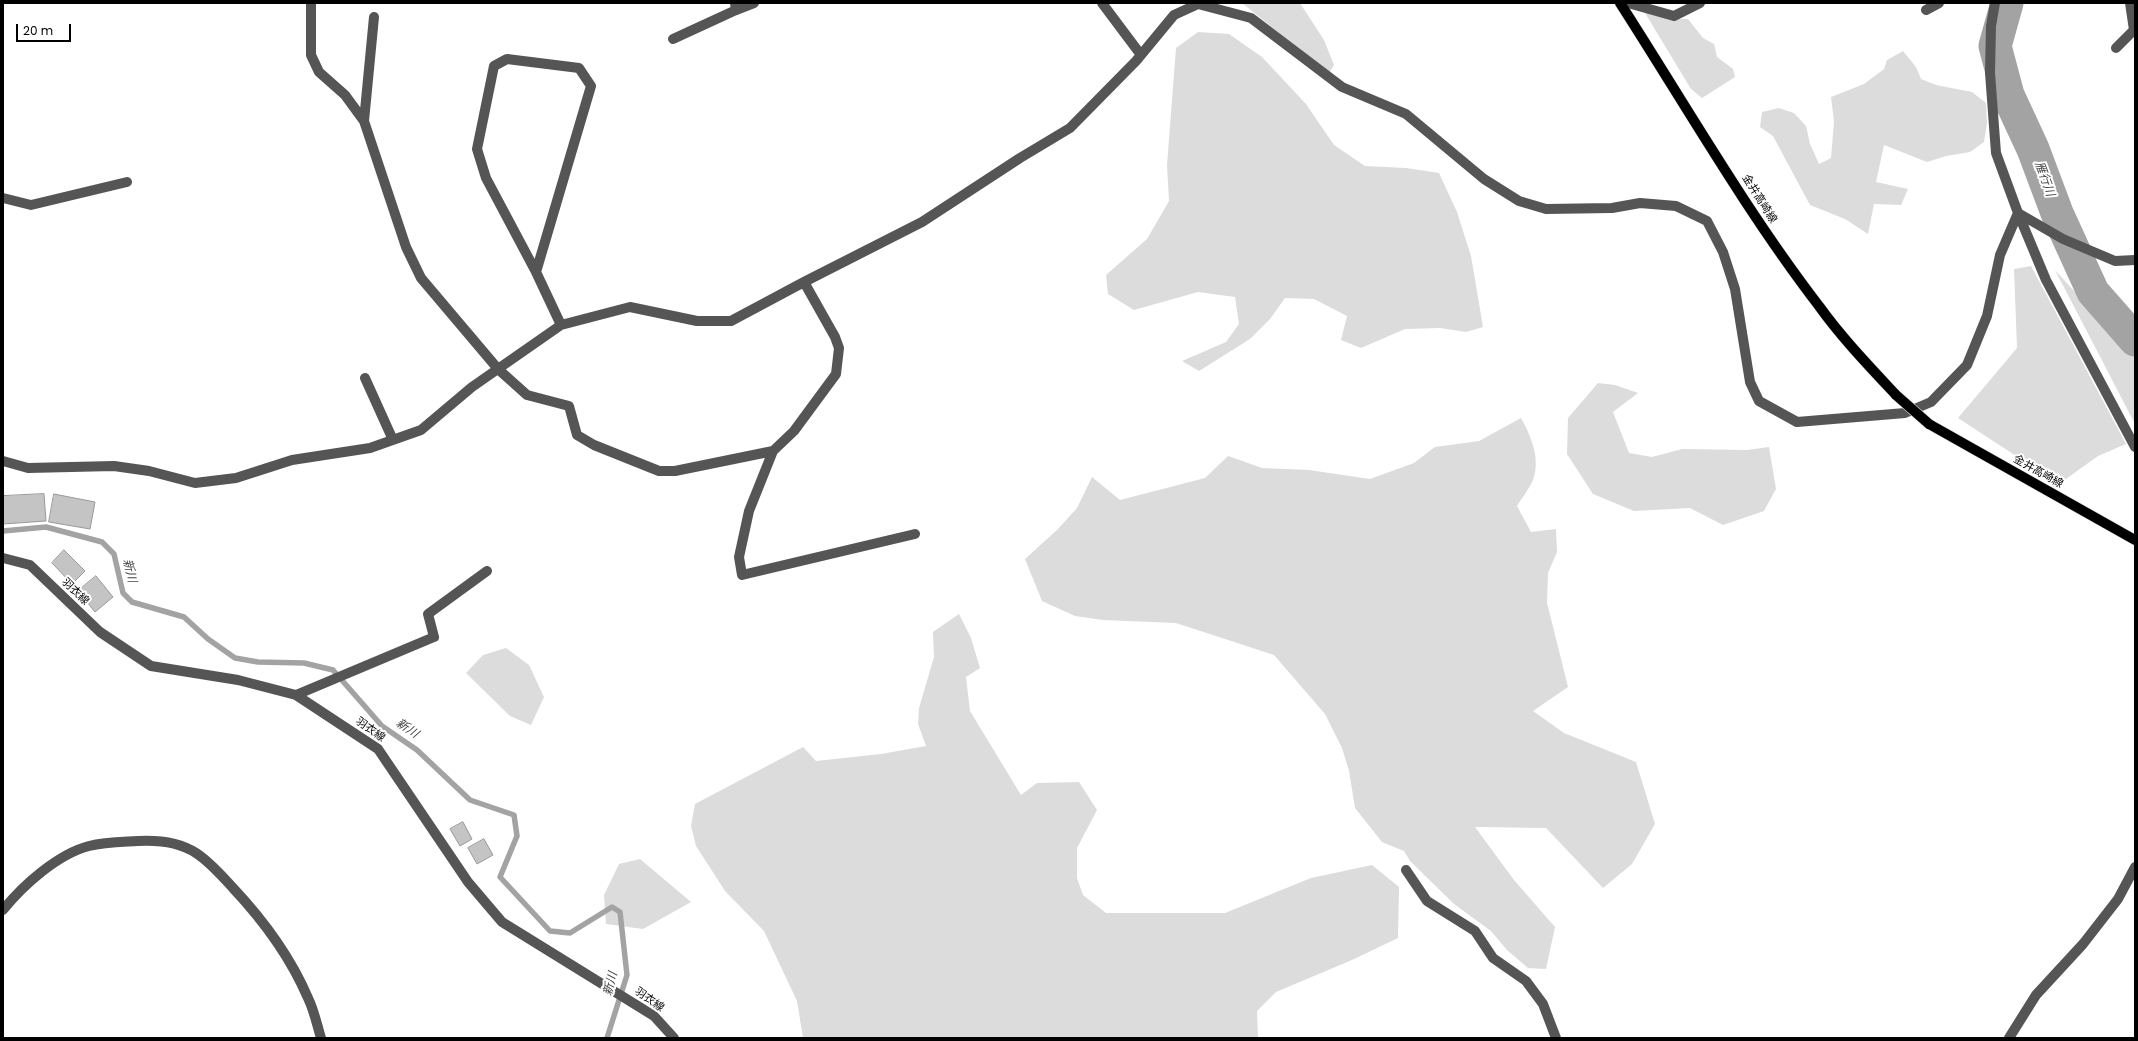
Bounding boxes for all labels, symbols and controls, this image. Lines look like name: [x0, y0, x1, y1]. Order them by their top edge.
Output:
scale bar: [18, 16, 73, 42]
text: 20 m: [23, 22, 53, 39]
water label: 雁行川: [2031, 160, 2057, 198]
street label: 金井高崎線: [1739, 172, 1779, 226]
street label: 金井高崎線: [2011, 453, 2065, 491]
water label: 新川: [119, 558, 139, 584]
street label: 羽衣線: [59, 576, 91, 608]
street label: 羽衣線: [353, 715, 387, 745]
water label: 新川: [393, 716, 421, 742]
water label: 新川: [601, 971, 621, 997]
street label: 羽衣線: [632, 985, 666, 1015]

